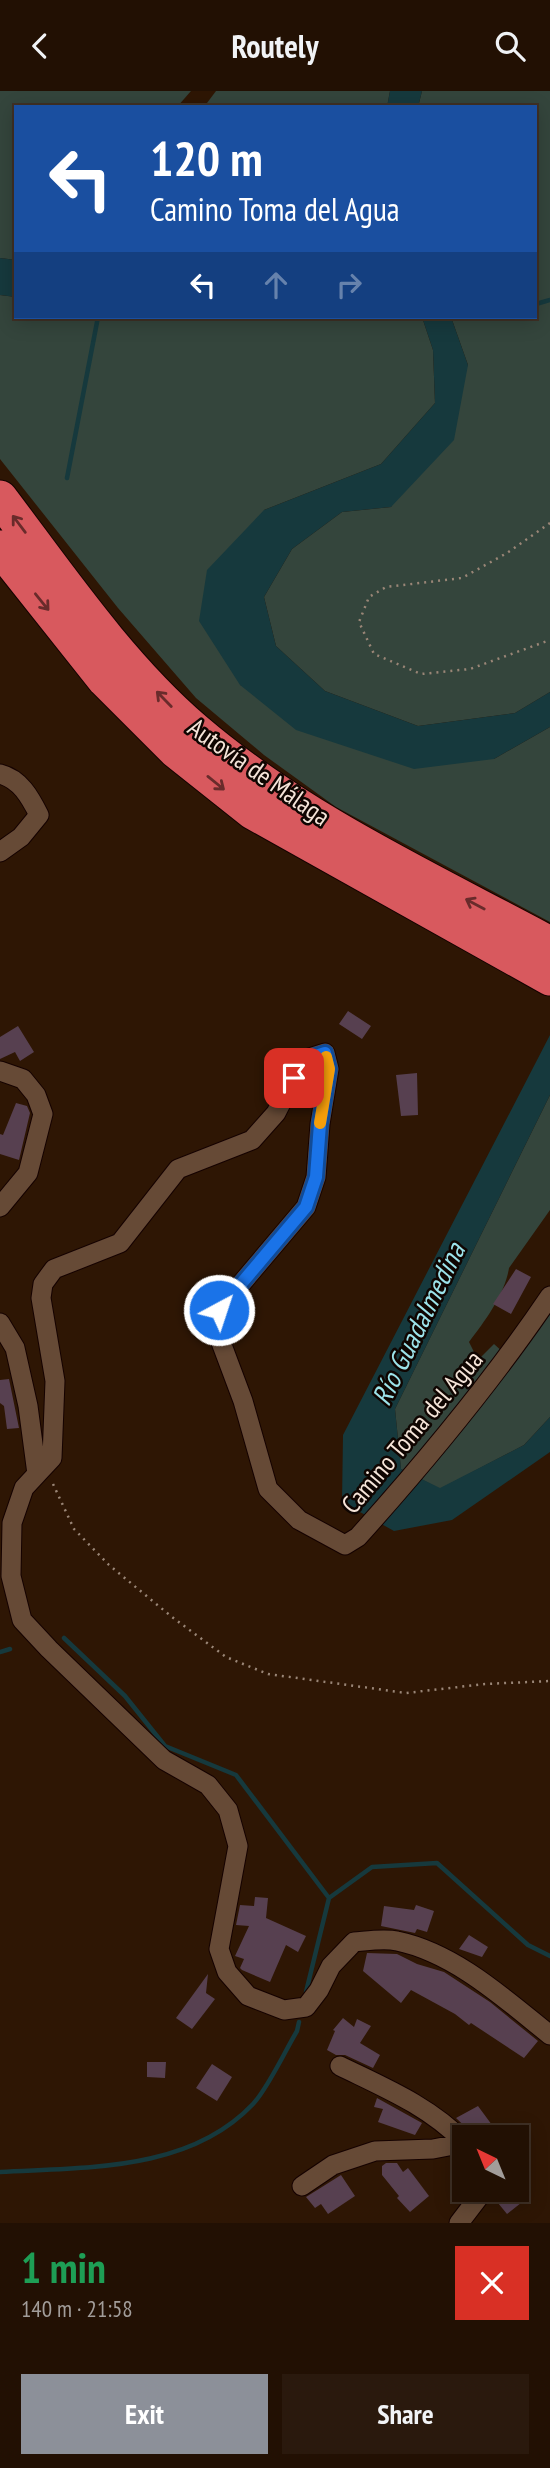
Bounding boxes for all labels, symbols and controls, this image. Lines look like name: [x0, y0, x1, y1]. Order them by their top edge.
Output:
text: Routely: [232, 25, 318, 67]
icon: back: [21, 27, 59, 65]
icon: search: [491, 27, 529, 65]
text: 120 m: [150, 126, 263, 190]
icon: left: [35, 133, 126, 224]
text: Camino Toma del Agua: [150, 188, 400, 230]
icon: left: [184, 266, 222, 304]
icon: ahead: [257, 266, 295, 304]
icon: right: [330, 266, 368, 304]
one-way arrow: [12, 515, 27, 533]
one-way arrow: [34, 592, 50, 610]
one-way arrow: [155, 691, 172, 708]
street label: Autovía de Málaga: [182, 711, 337, 833]
one-way arrow: [206, 775, 225, 790]
one-way arrow: [465, 897, 486, 910]
pin: [264, 1048, 324, 1108]
icon: arrive: [275, 1059, 313, 1097]
water label: Río Guadalmedina: [362, 1235, 474, 1411]
position arrow: [182, 1273, 256, 1347]
street label: Camino Toma del Agua: [334, 1343, 489, 1520]
north arrow: [452, 2125, 528, 2201]
map controls: [452, 2125, 529, 2202]
text: 1 min: [21, 2240, 106, 2295]
button: close: [455, 2246, 529, 2320]
text: 140 m · 21:58: [21, 2294, 133, 2323]
button: Exit: [21, 2374, 268, 2454]
button: Share: [282, 2374, 529, 2454]

